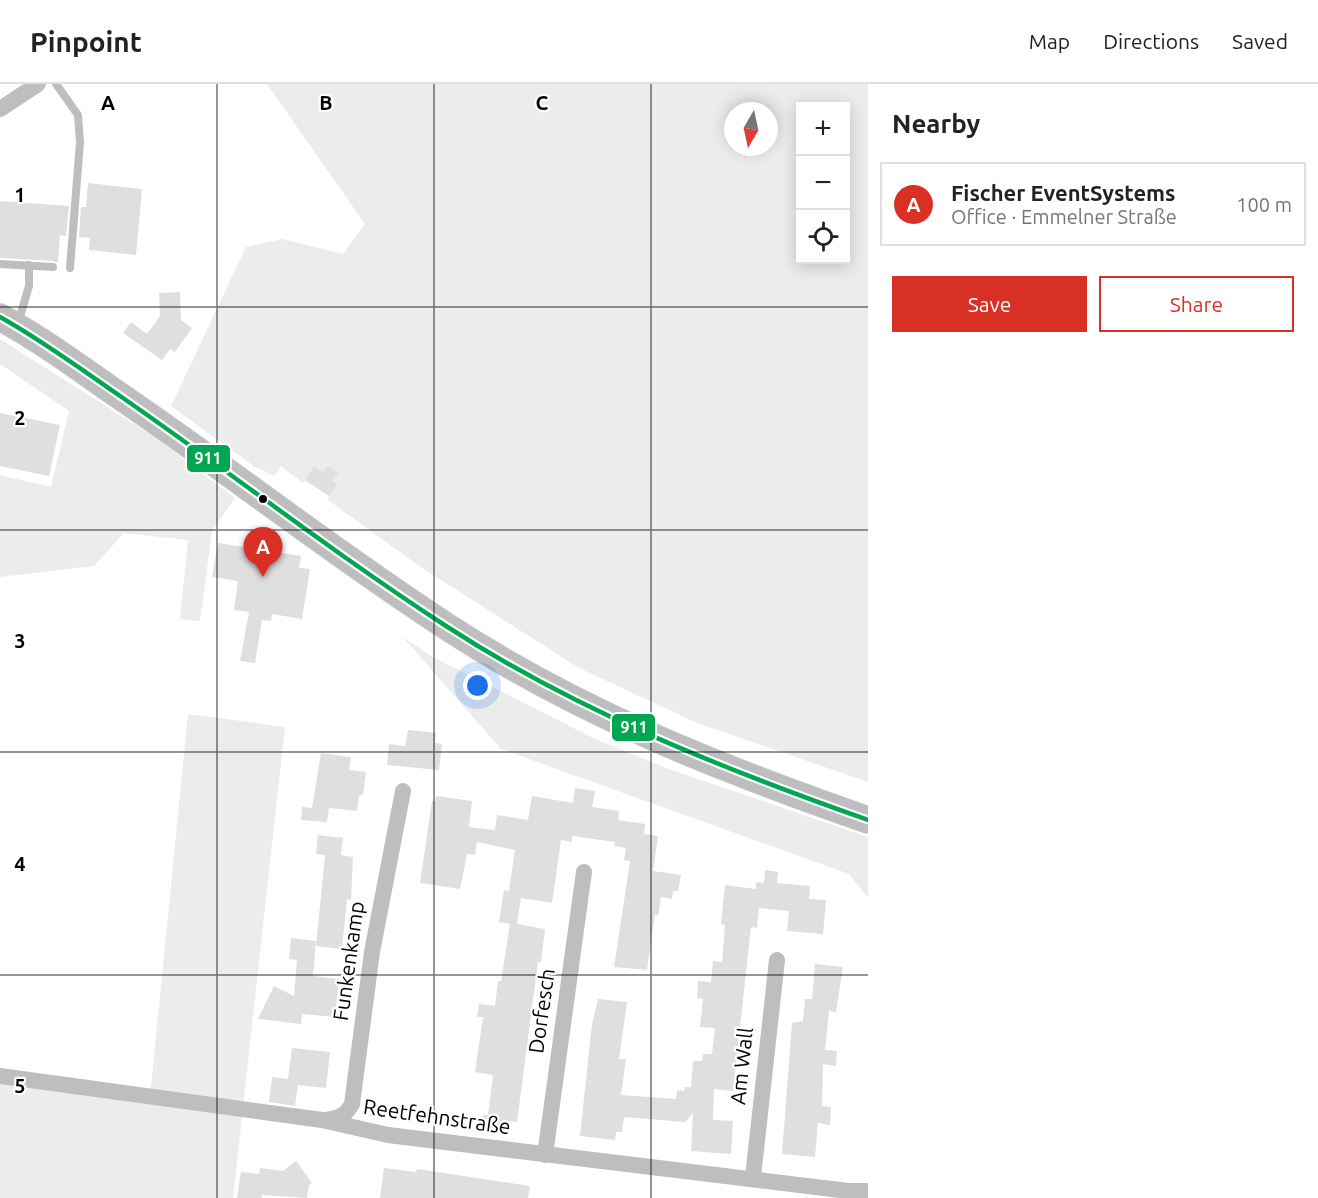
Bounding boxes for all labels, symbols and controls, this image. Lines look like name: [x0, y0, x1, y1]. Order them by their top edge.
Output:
text: Pinpoint: [30, 26, 142, 57]
text: Map: [1029, 29, 1070, 53]
text: Directions: [1103, 29, 1199, 53]
text: Saved: [1232, 29, 1288, 53]
text: A: [101, 91, 115, 114]
text: B: [319, 91, 333, 114]
text: C: [536, 91, 549, 114]
north arrow: [724, 102, 778, 156]
map controls: [796, 102, 850, 264]
button: +: [796, 102, 850, 156]
text: Nearby: [892, 109, 980, 138]
button: −: [796, 156, 850, 210]
text: Fischer EventSystems: [951, 180, 1175, 205]
text: 1: [14, 183, 26, 206]
text: A: [906, 193, 921, 216]
text: 100 m: [1236, 193, 1292, 216]
text: Office · Emmelner Straße: [951, 205, 1177, 228]
button: locate: [796, 210, 850, 264]
button: Save: [892, 276, 1087, 332]
button: Share: [1099, 276, 1294, 332]
text: 2: [14, 406, 26, 429]
line badge: 911: [186, 444, 231, 473]
text: 911: [194, 449, 222, 467]
unlabelled marker: [257, 493, 269, 505]
pin: A: [244, 528, 282, 577]
text: 3: [14, 629, 26, 652]
your location: [463, 671, 492, 700]
line badge: 911: [611, 713, 656, 742]
text: 911: [620, 718, 648, 736]
text: 4: [14, 852, 26, 875]
street label: Funkenkamp: [328, 900, 368, 1022]
street label: Dorfesch: [523, 967, 559, 1055]
street label: Am Wall: [725, 1026, 757, 1106]
text: 5: [14, 1074, 26, 1097]
street label: Reetfehnstraße: [362, 1094, 512, 1138]

